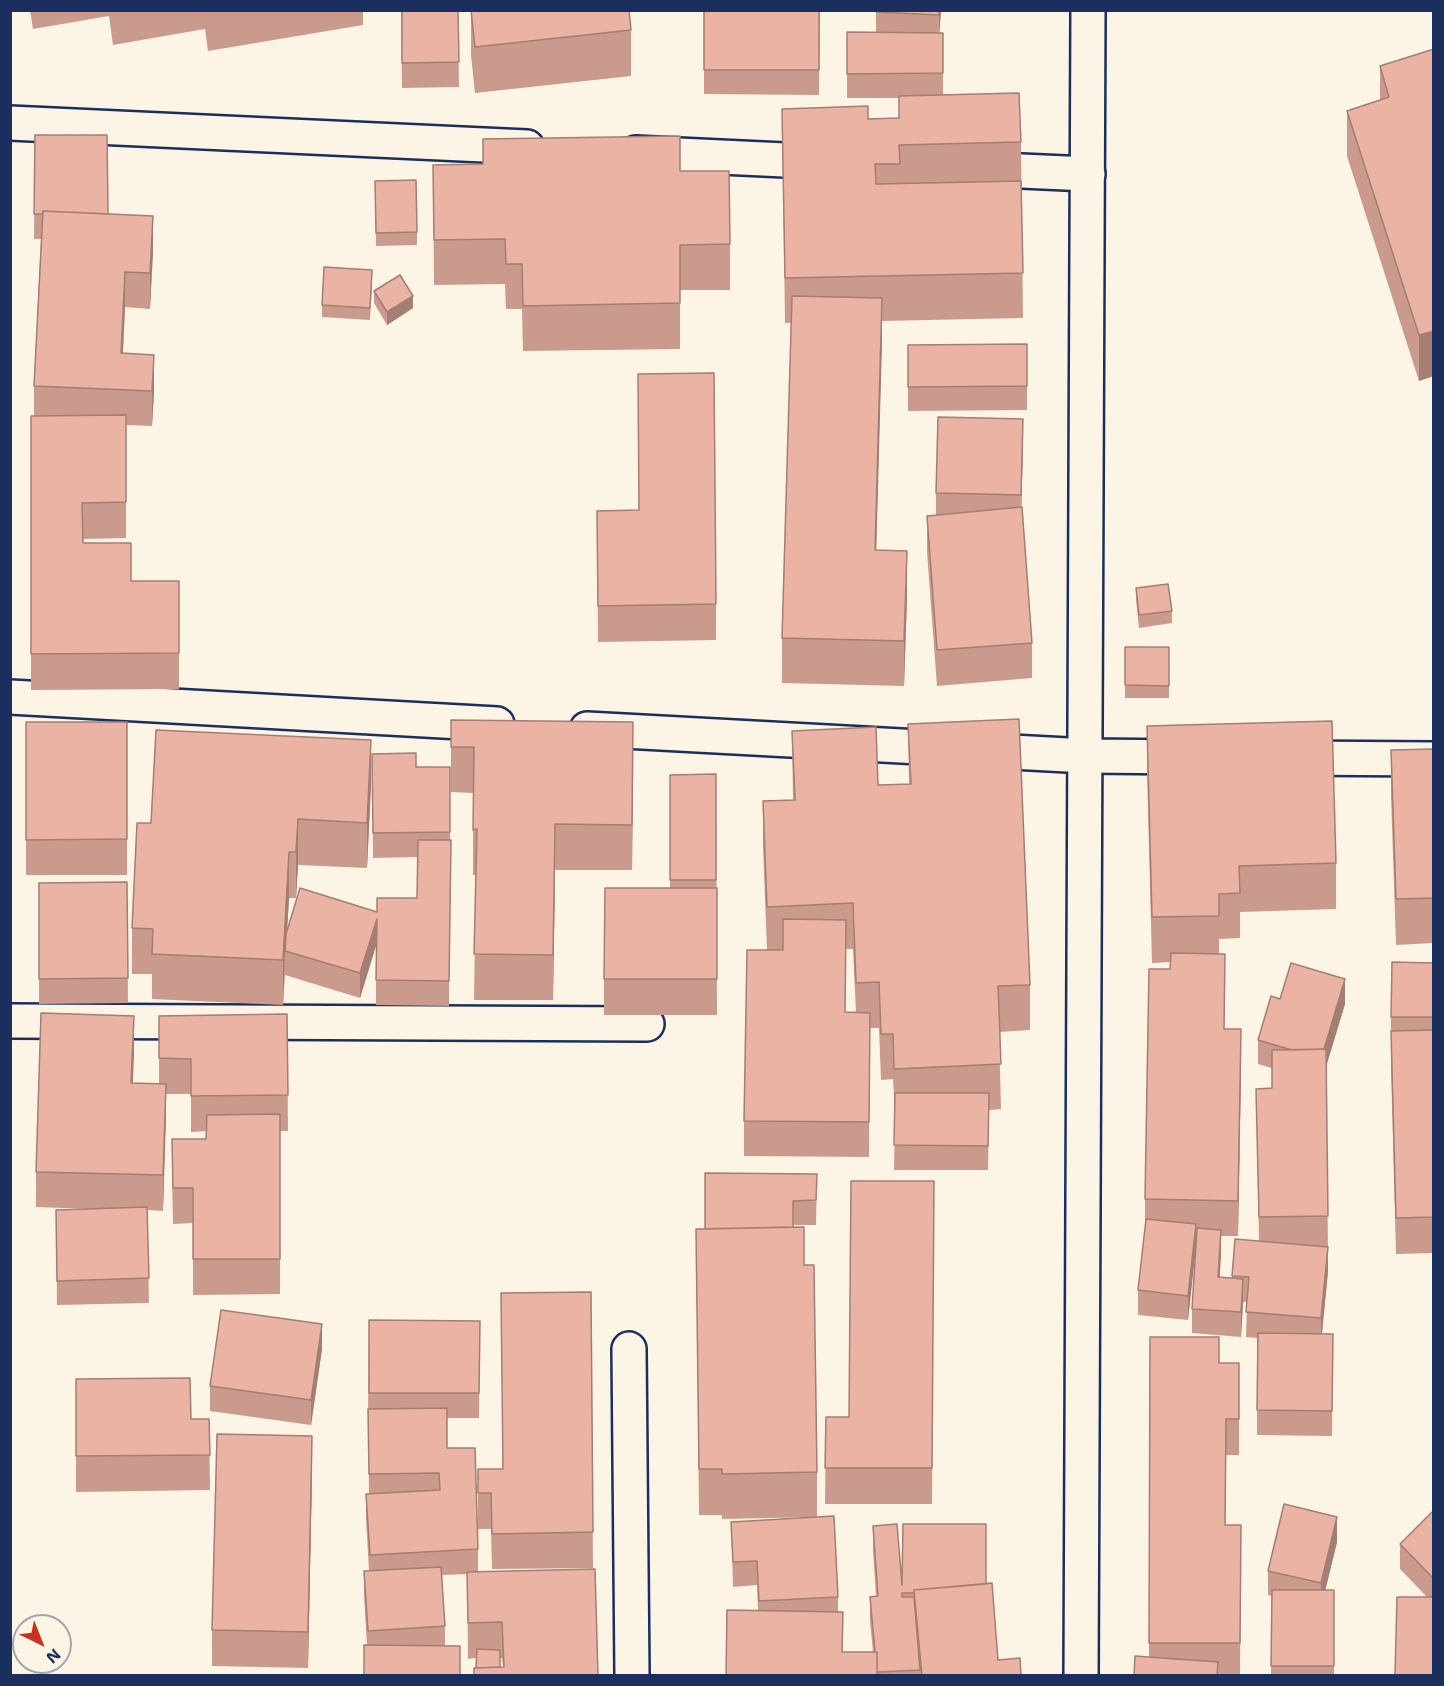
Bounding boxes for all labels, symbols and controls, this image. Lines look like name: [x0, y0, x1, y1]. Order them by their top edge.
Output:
north arrow: [12, 1614, 72, 1674]
text: N: [41, 1644, 65, 1668]

